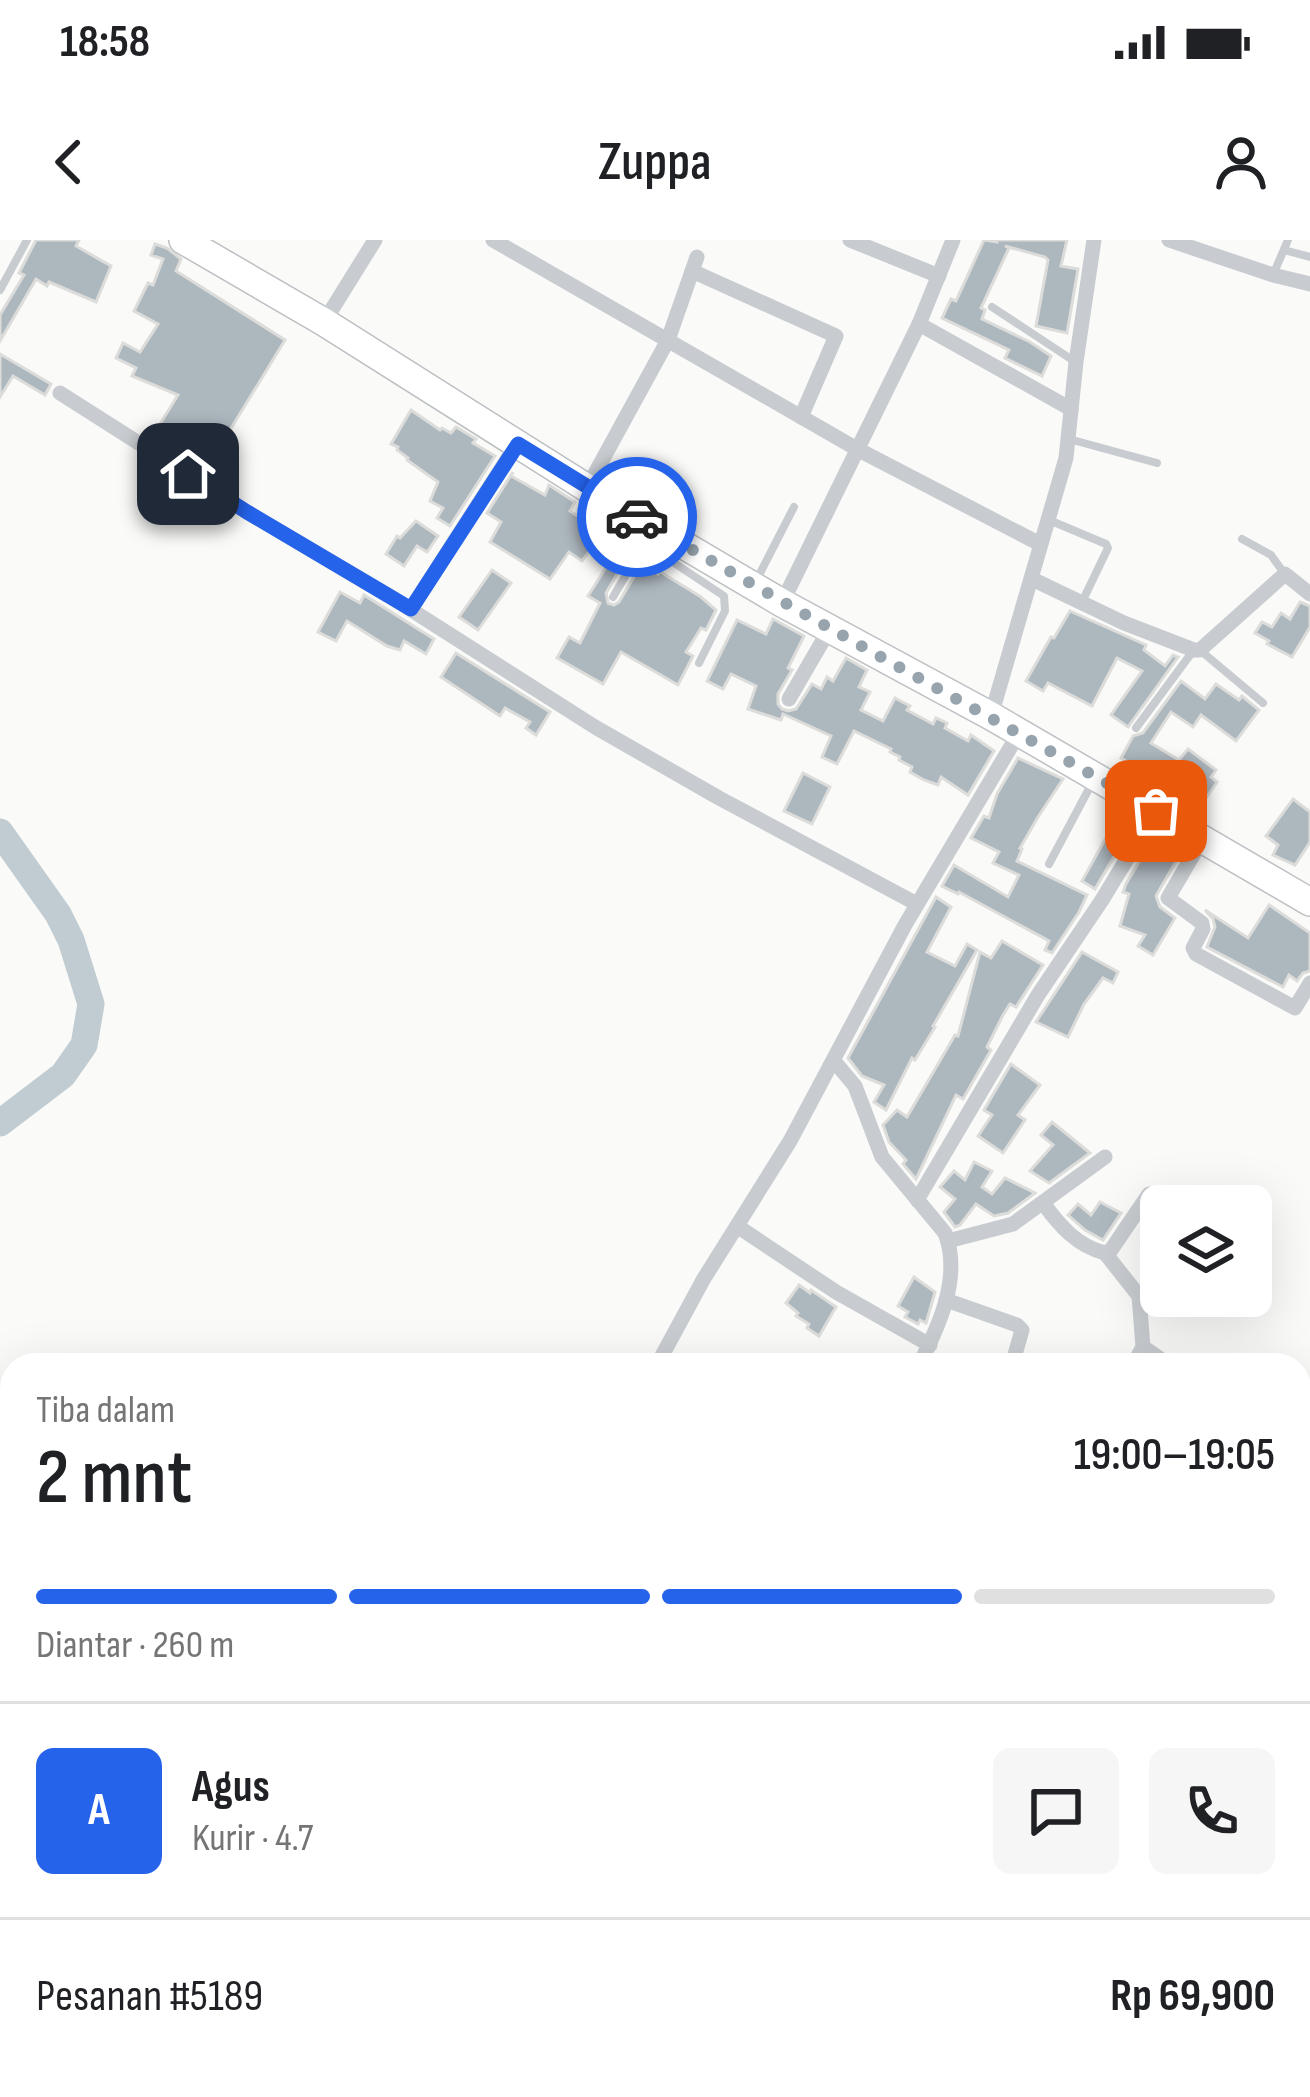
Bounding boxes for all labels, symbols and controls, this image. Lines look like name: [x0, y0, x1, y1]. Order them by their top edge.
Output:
text: 18:58: [60, 15, 150, 70]
icon: back: [36, 129, 102, 195]
icon: person: [1208, 129, 1274, 195]
text: Zuppa: [598, 130, 712, 195]
pin: [137, 423, 239, 525]
icon: home: [155, 441, 221, 507]
courier: [577, 457, 697, 577]
icon: car: [604, 484, 670, 550]
pin: [1105, 760, 1207, 862]
icon: bag: [1123, 778, 1189, 844]
map controls: [1140, 1185, 1272, 1317]
button: layers: [1140, 1185, 1272, 1317]
text: Tiba dalam: [36, 1387, 175, 1434]
text: 19:00–19:05: [1074, 1428, 1275, 1483]
text: 2 mnt: [36, 1432, 192, 1525]
text: Diantar · 260 m: [36, 1622, 234, 1669]
button: chat: [993, 1748, 1119, 1874]
button: phone: [1149, 1748, 1275, 1874]
text: Agus: [192, 1760, 270, 1815]
text: A: [88, 1783, 110, 1838]
text: Kurir · 4.7: [192, 1815, 313, 1862]
text: Pesanan #5189: [36, 1969, 263, 2024]
text: Rp 69,900: [1110, 1969, 1275, 2024]

